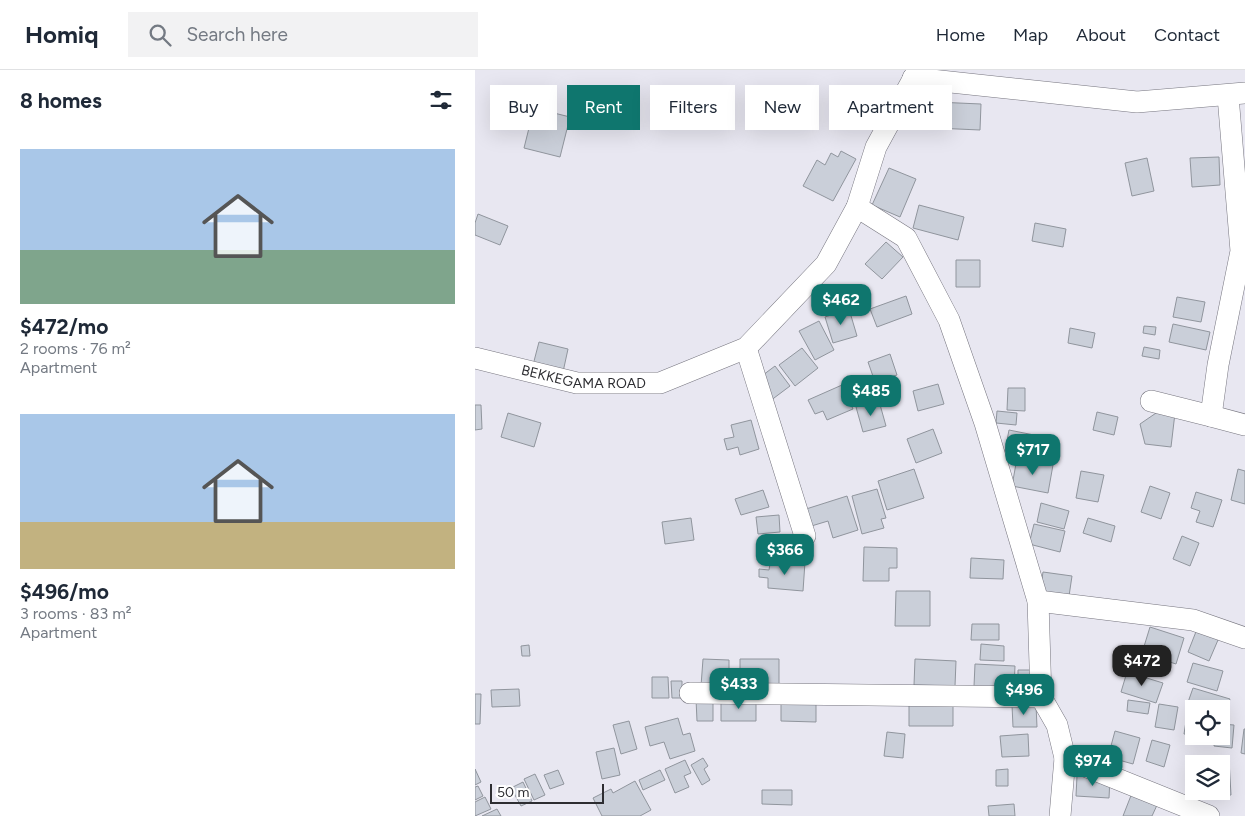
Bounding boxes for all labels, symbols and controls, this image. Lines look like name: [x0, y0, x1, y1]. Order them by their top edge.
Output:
search box: [128, 12, 478, 57]
text: Homiq: [25, 20, 98, 49]
icon: search: [146, 21, 174, 49]
text: Search here: [186, 23, 288, 46]
text: Home: [936, 24, 985, 46]
text: Map: [1013, 24, 1048, 46]
text: About: [1076, 24, 1126, 46]
text: Contact: [1154, 24, 1220, 46]
chip: Buy: [490, 85, 557, 130]
chip: Rent: [567, 85, 640, 130]
chip: Filters: [650, 85, 735, 130]
chip: New: [745, 85, 819, 130]
chip: Apartment: [829, 85, 952, 130]
icon: filters: [427, 86, 455, 114]
text: 8 homes: [20, 88, 102, 113]
icon: home: [193, 181, 283, 271]
pin: $462: [811, 284, 871, 326]
text: $462: [822, 290, 860, 309]
text: $472/mo: [20, 314, 108, 339]
text: 2 rooms · 76 m²: [20, 339, 131, 358]
text: Apartment: [20, 358, 97, 377]
street label: BEKKEGAMA ROAD: [520, 362, 646, 392]
pin: $485: [841, 374, 901, 417]
text: $485: [852, 381, 890, 400]
pin: $717: [1003, 434, 1063, 476]
text: $717: [1016, 440, 1050, 459]
icon: home: [193, 446, 283, 536]
pin: $366: [755, 534, 815, 576]
text: $366: [767, 540, 803, 559]
text: $496/mo: [20, 579, 109, 604]
text: 3 rooms · 83 m²: [20, 604, 132, 623]
text: Apartment: [20, 623, 97, 642]
pin: $472: [1112, 644, 1172, 687]
text: $472: [1123, 651, 1161, 670]
pin: $433: [709, 668, 769, 710]
text: $433: [721, 674, 757, 693]
pin: $496: [994, 674, 1054, 716]
text: $496: [1005, 680, 1043, 699]
map controls: [1185, 700, 1230, 800]
button: locate: [1185, 700, 1230, 745]
pin: $974: [1063, 744, 1123, 787]
text: $974: [1074, 751, 1112, 770]
button: layers: [1185, 755, 1230, 800]
scale bar: [490, 781, 604, 804]
text: 50 m: [497, 784, 529, 801]

